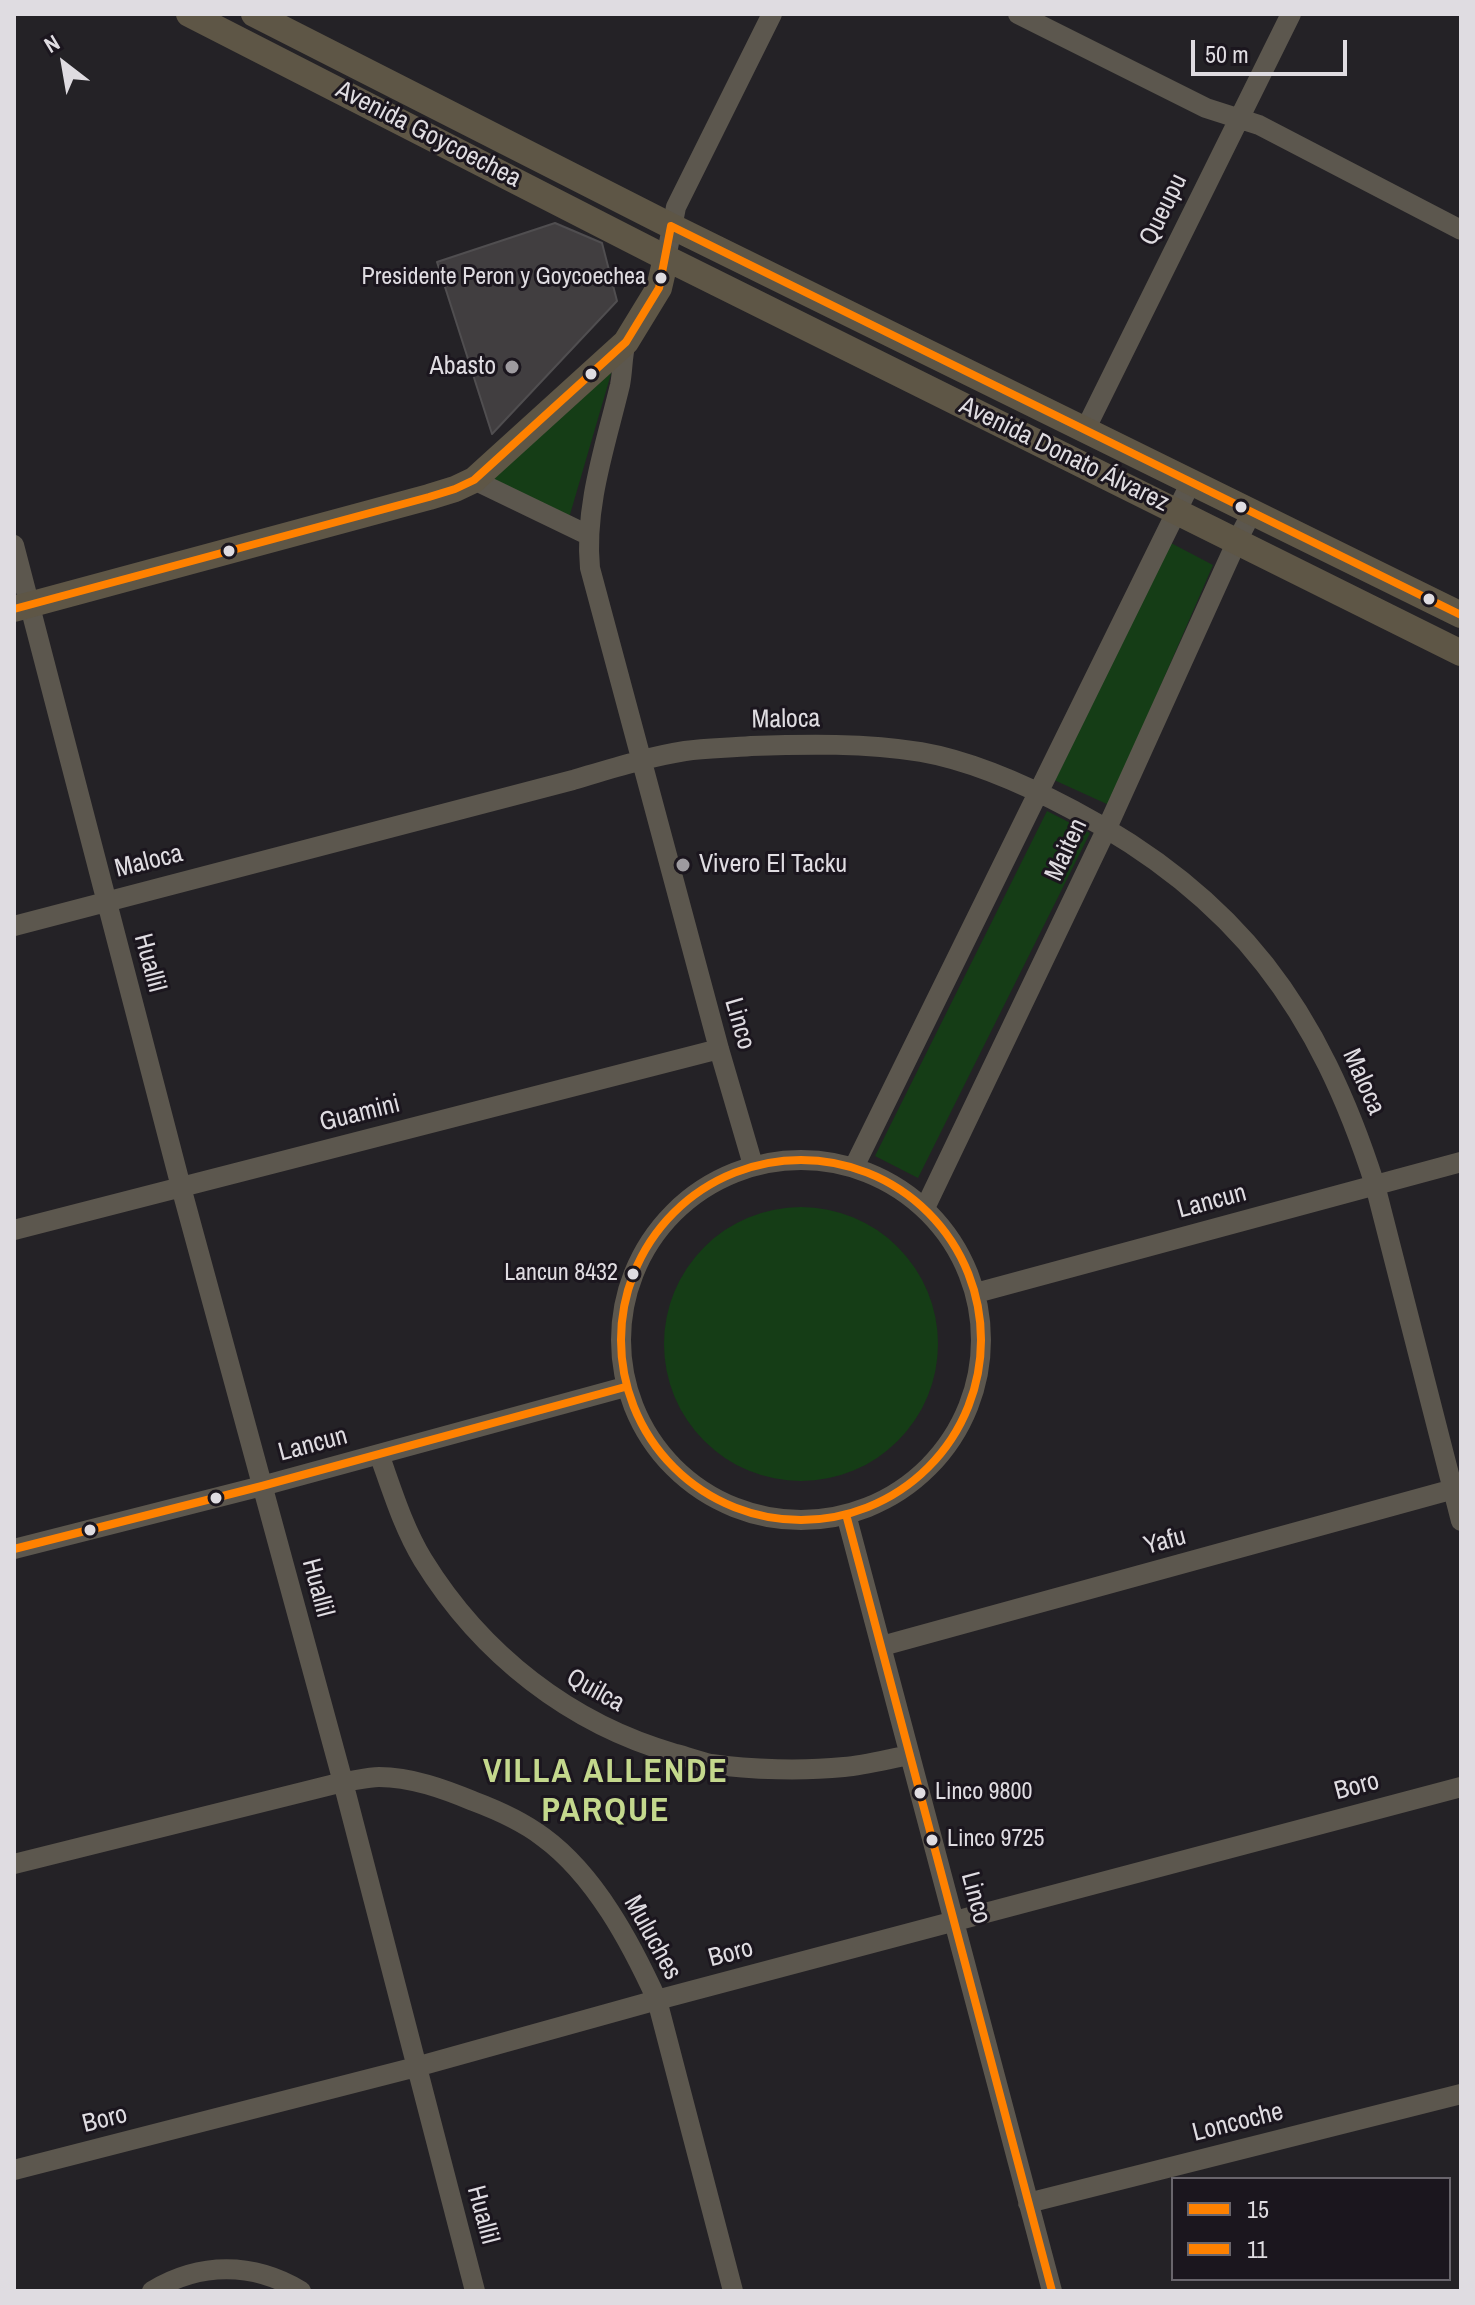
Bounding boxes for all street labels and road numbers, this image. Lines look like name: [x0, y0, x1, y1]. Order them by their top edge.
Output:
street label: Avenida Goycoechea: [330, 75, 526, 195]
street label: Queupu: [1133, 169, 1195, 251]
street label: Avenida Donato Álvarez: [954, 391, 1174, 519]
street label: Maloca: [751, 704, 821, 736]
street label: Maiten: [1039, 814, 1095, 886]
street label: Maloca: [112, 839, 186, 885]
street label: Huallil: [126, 930, 172, 996]
street label: Linco: [717, 995, 761, 1053]
street label: Maloca: [1335, 1044, 1391, 1120]
street label: Guamini: [317, 1089, 403, 1139]
street label: Lancun: [1174, 1178, 1250, 1226]
street label: Lancun: [275, 1421, 351, 1469]
street label: Yafu: [1141, 1521, 1189, 1563]
street label: Huallil: [294, 1555, 340, 1621]
street label: Quilca: [560, 1662, 630, 1720]
street label: Boro: [1331, 1766, 1383, 1808]
street label: Linco: [953, 1869, 997, 1927]
street label: Muluches: [616, 1891, 688, 1985]
street label: Boro: [705, 1933, 757, 1975]
street label: Loncoche: [1189, 2097, 1287, 2149]
street label: Boro: [79, 2099, 131, 2141]
street label: Huallil: [459, 2182, 505, 2248]

